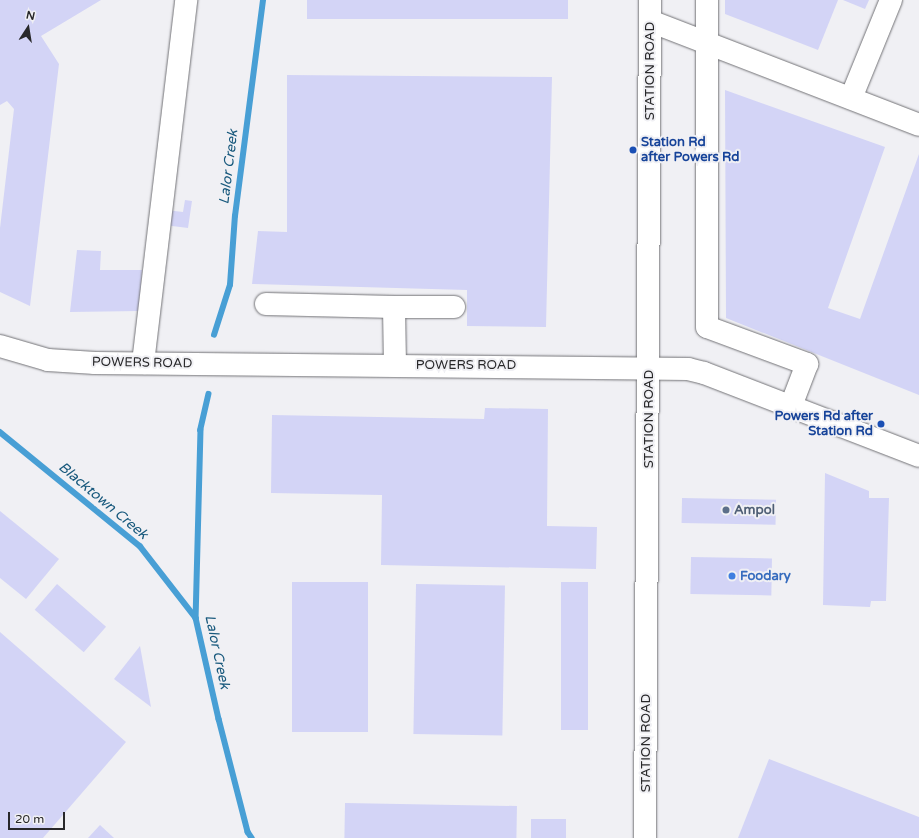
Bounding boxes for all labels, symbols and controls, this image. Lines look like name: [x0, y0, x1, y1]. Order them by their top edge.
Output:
north arrow: [8, 8, 48, 48]
text: N: [25, 8, 36, 23]
street label: STATION ROAD: [642, 22, 658, 120]
water label: Lalor Creek: [216, 129, 242, 205]
place label: Station Rd after Powers Rd: [641, 135, 740, 166]
marker: Station Rd after Powers Rd: [628, 145, 638, 155]
street label: POWERS ROAD: [92, 354, 192, 372]
street label: POWERS ROAD: [416, 357, 516, 373]
street label: STATION ROAD: [641, 370, 657, 468]
place label: Powers Rd after Station Rd: [774, 409, 873, 440]
marker: Powers Rd after Station Rd: [876, 419, 886, 429]
water label: Blacktown Creek: [55, 459, 151, 543]
place label: Ampol: [734, 502, 775, 518]
marker: Ampol: [721, 505, 731, 515]
place label: Foodary: [740, 568, 791, 584]
marker: Foodary: [727, 571, 737, 581]
water label: Lalor Creek: [201, 613, 233, 691]
street label: STATION ROAD: [638, 694, 654, 792]
scale bar: [10, 804, 67, 830]
text: 20 m: [15, 812, 44, 826]

